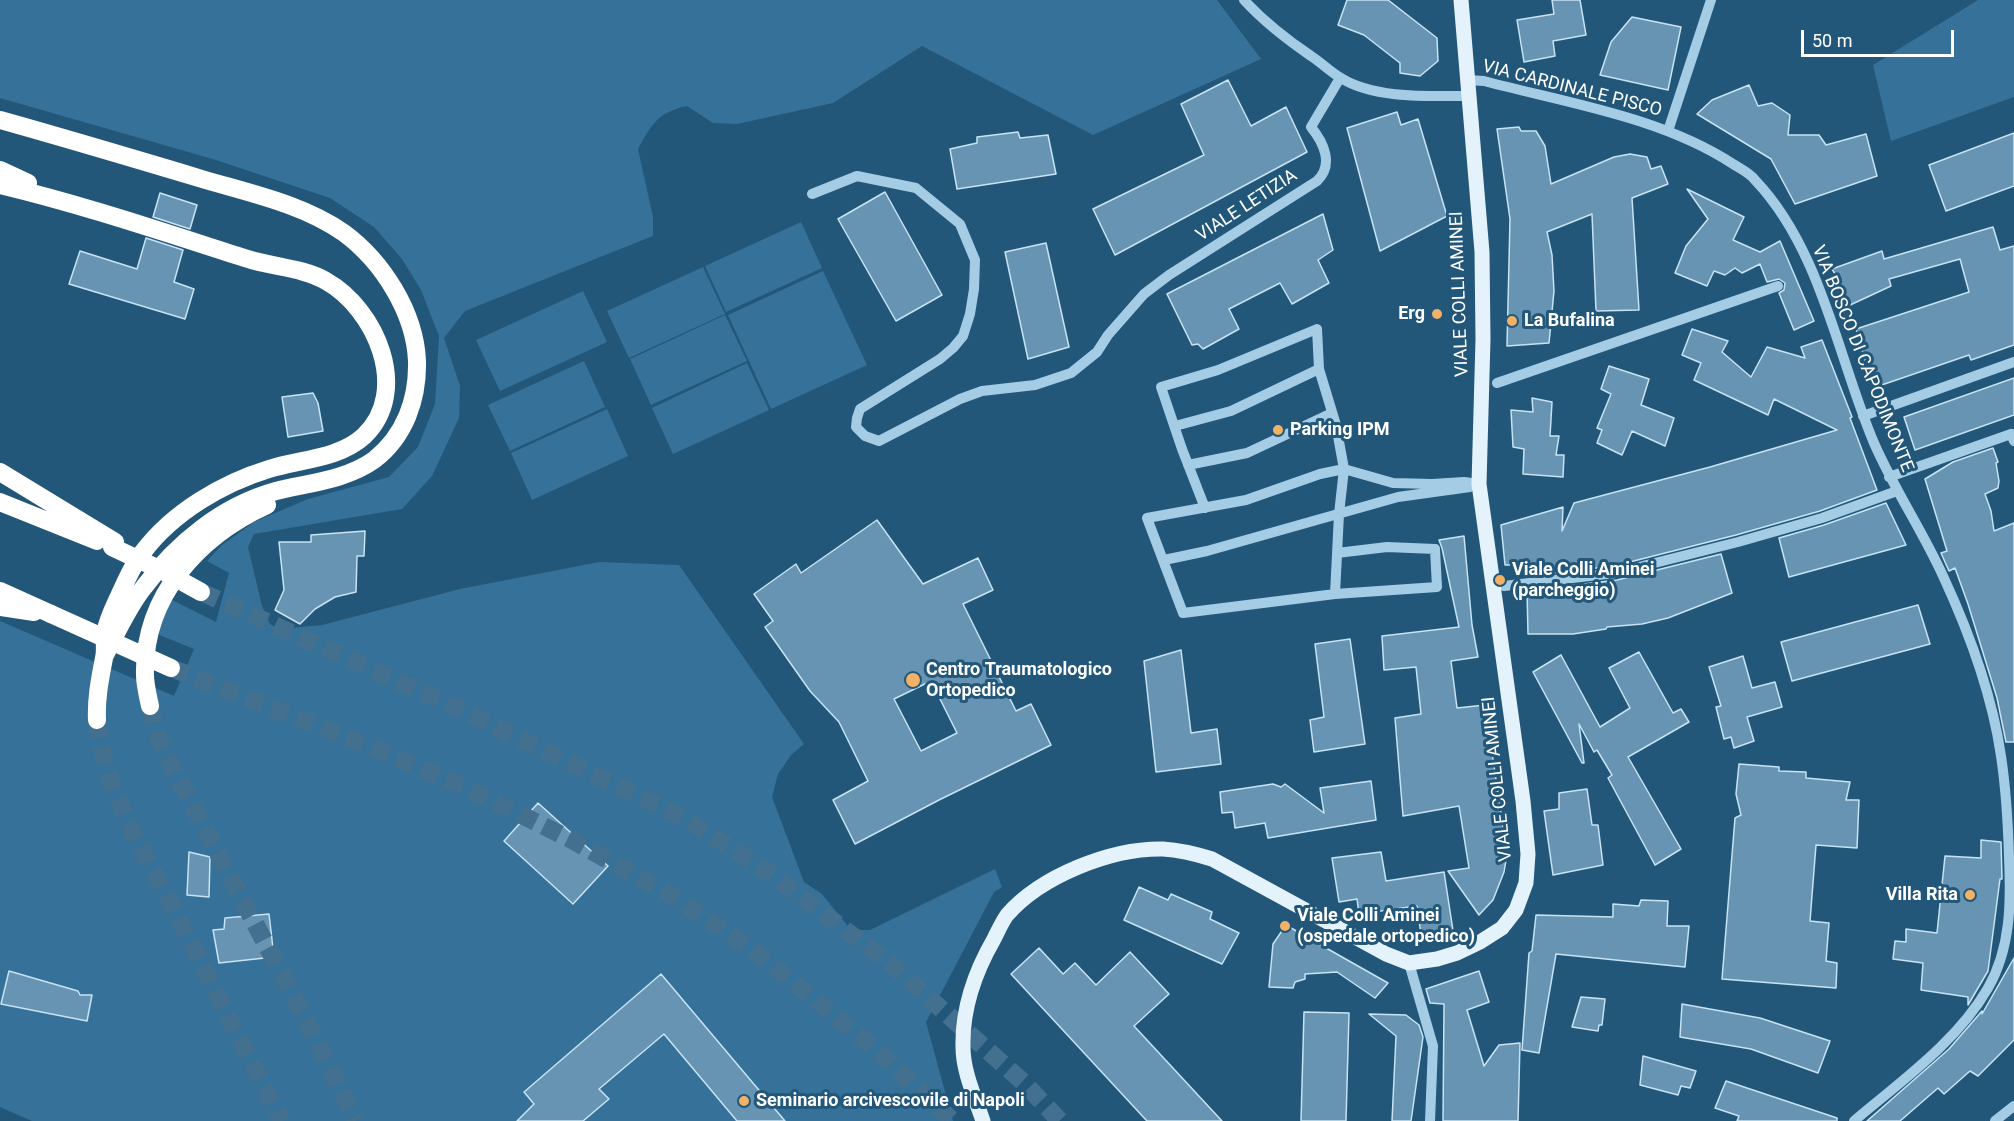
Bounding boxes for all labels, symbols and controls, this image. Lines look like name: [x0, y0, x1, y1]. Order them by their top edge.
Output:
scale bar: [1804, 18, 1957, 56]
text: 50 m: [1812, 30, 1852, 51]
street label: VIA CARDINALE PISCO: [1480, 56, 1664, 122]
street label: VIALE LETIZIA: [1192, 165, 1302, 247]
street label: VIALE COLLI AMINEI: [1446, 211, 1474, 377]
street label: VIA BOSCO DI CAPODIMONTE: [1807, 243, 1917, 475]
place label: Erg: [1398, 303, 1425, 325]
marker: Erg: [1430, 307, 1444, 321]
place label: La Bufalina: [1524, 310, 1615, 332]
marker: La Bufalina: [1505, 314, 1519, 328]
place label: Parking IPM: [1290, 419, 1390, 441]
marker: Parking IPM: [1271, 423, 1285, 437]
place label: Viale Colli Aminei (parcheggio): [1512, 559, 1655, 602]
marker: Viale Colli Aminei (parcheggio): [1493, 573, 1507, 587]
place label: Centro Traumatologico Ortopedico: [926, 659, 1112, 702]
marker: Centro Traumatologico Ortopedico: [904, 671, 922, 689]
street label: VIALE COLLI AMINEI: [1479, 695, 1517, 863]
place label: Villa Rita: [1886, 884, 1958, 906]
marker: Villa Rita: [1963, 888, 1977, 902]
place label: Viale Colli Aminei (ospedale ortopedico): [1297, 905, 1475, 948]
marker: Viale Colli Aminei (ospedale ortopedico): [1278, 919, 1292, 933]
place label: Seminario arcivescovile di Napoli: [756, 1090, 1025, 1112]
marker: Seminario arcivescovile di Napoli: [737, 1094, 751, 1108]

